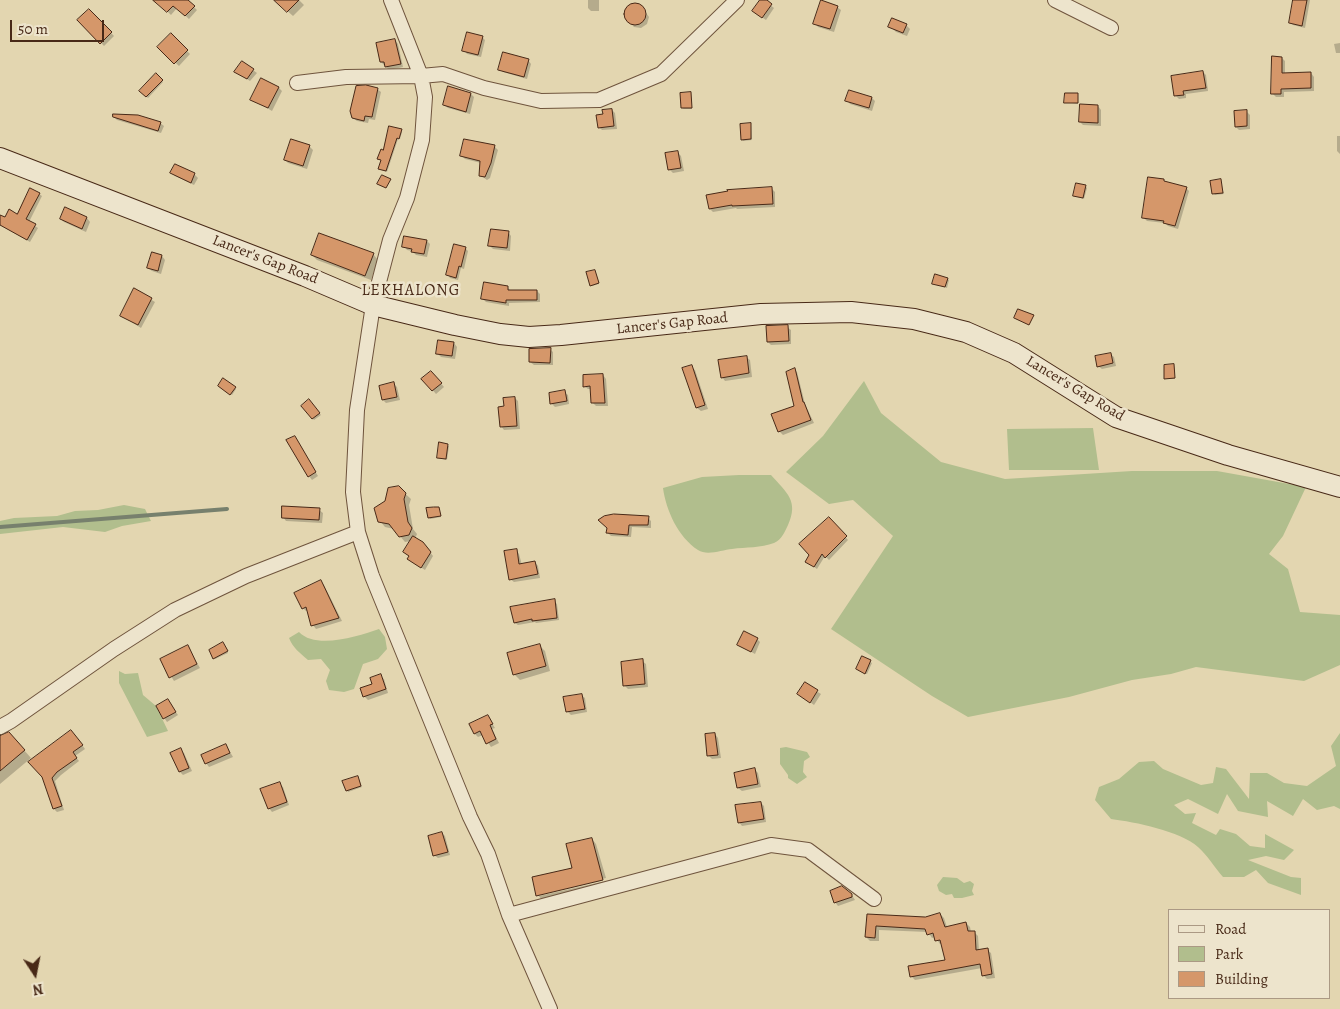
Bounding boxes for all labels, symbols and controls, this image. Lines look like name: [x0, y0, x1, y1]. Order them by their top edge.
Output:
scale bar: [12, 10, 106, 42]
text: 50 m: [18, 19, 48, 39]
street label: Lancer's Gap Road: [209, 232, 321, 288]
district label: LEKHALONG: [360, 281, 462, 301]
street label: Lancer's Gap Road: [615, 309, 729, 339]
street label: Lancer's Gap Road: [1022, 352, 1128, 426]
legend: [1168, 909, 1330, 999]
text: Road: [1215, 919, 1246, 939]
text: Park: [1215, 944, 1243, 964]
north arrow: [10, 949, 60, 999]
text: Building: [1215, 969, 1268, 989]
text: N: [31, 979, 45, 1000]

